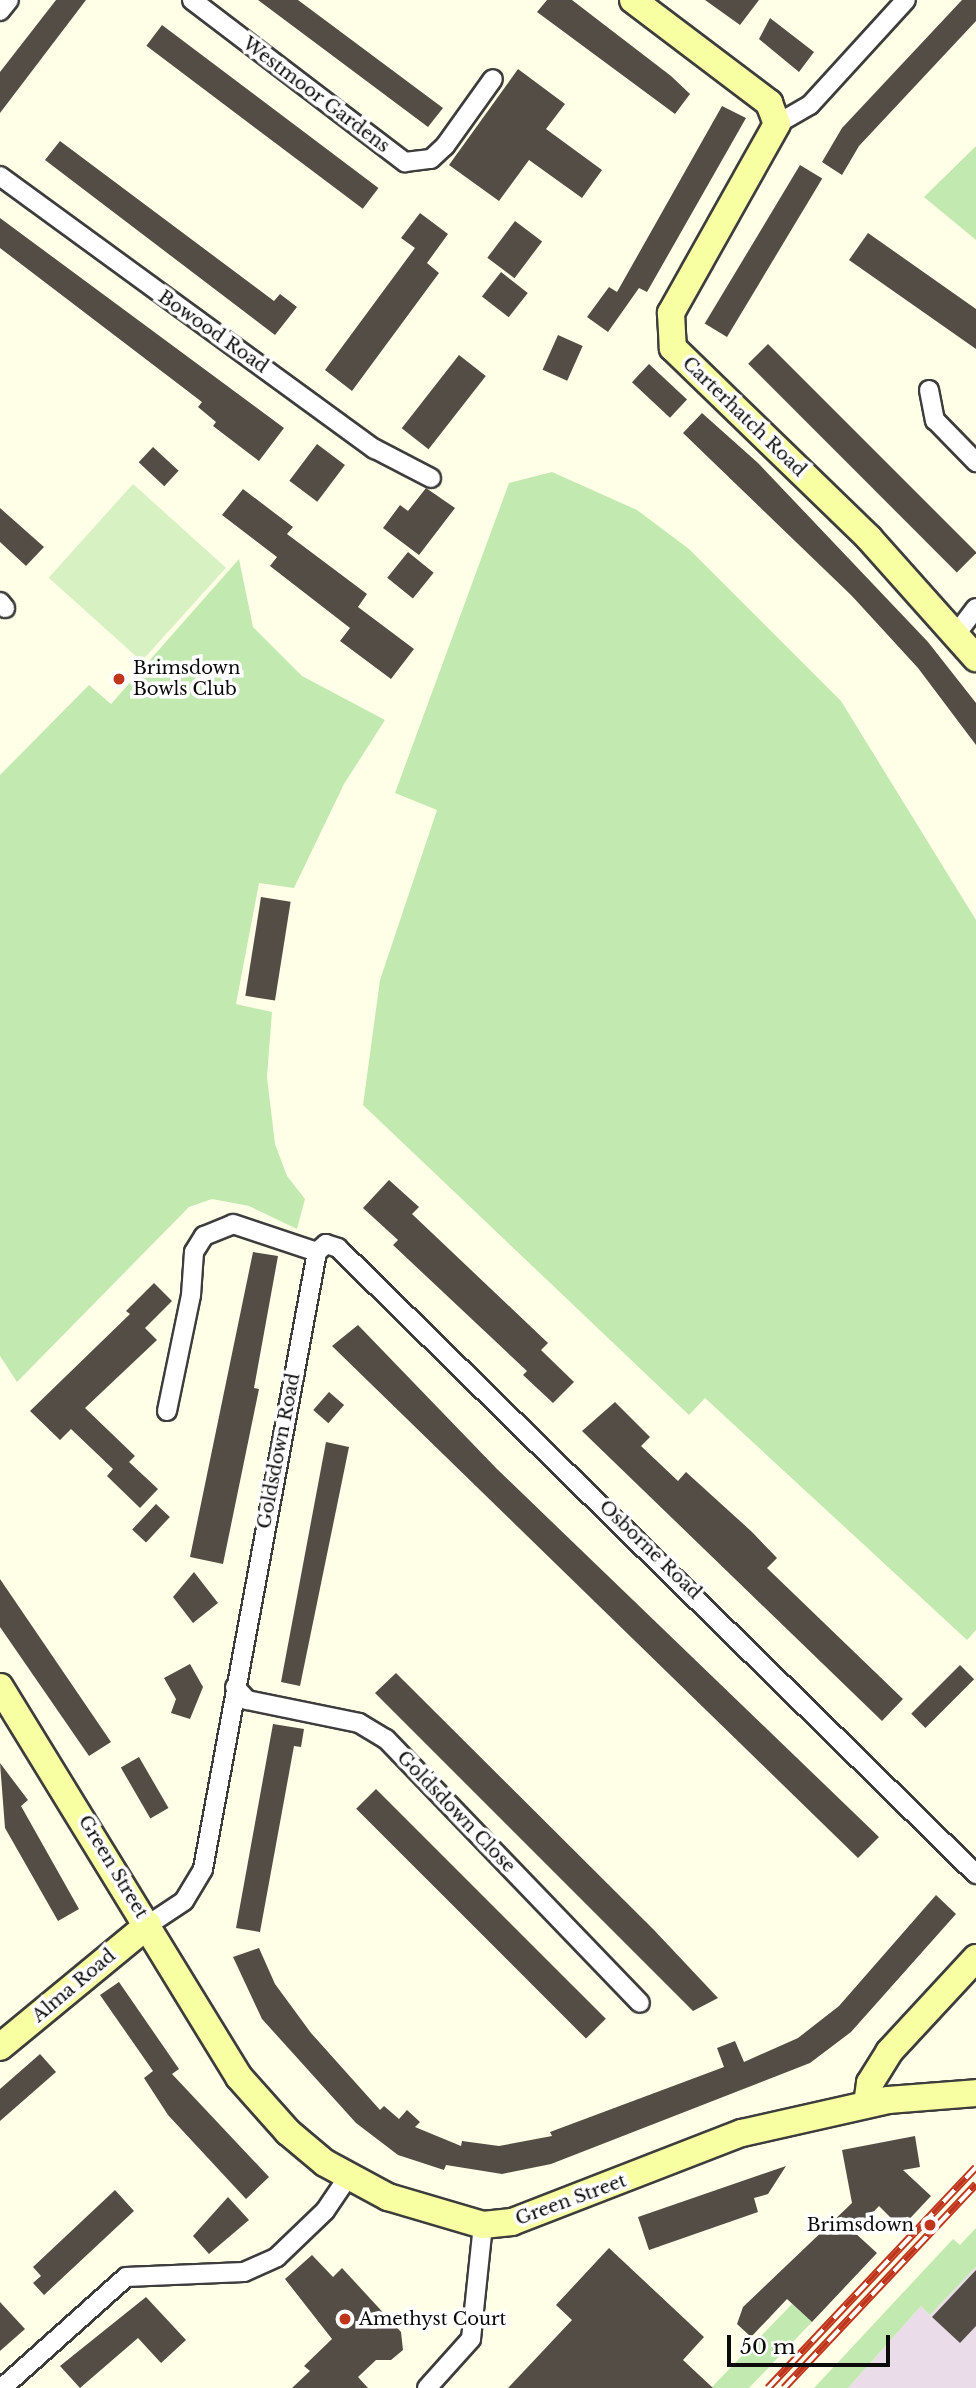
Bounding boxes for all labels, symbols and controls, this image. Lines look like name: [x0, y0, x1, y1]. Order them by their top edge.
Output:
street label: Westmoor Gardens: [238, 33, 394, 157]
street label: Bowood Road: [154, 286, 272, 378]
street label: Carterhatch Road: [678, 353, 810, 481]
place label: Brimsdown Bowls Club: [133, 658, 240, 700]
marker: Brimsdown Bowls Club: [111, 671, 127, 687]
street label: Goldsdown Road: [253, 1371, 305, 1531]
street label: Osborne Road: [595, 1496, 705, 1604]
street label: Goldsdown Close: [392, 1747, 520, 1877]
street label: Green Street: [74, 1812, 152, 1922]
street label: Alma Road: [28, 1945, 120, 2027]
street label: Green Street: [513, 2170, 629, 2230]
place label: Brimsdown: [807, 2214, 914, 2236]
marker: Brimsdown: [920, 2215, 940, 2235]
place label: Amethyst Court: [359, 2308, 506, 2330]
marker: Amethyst Court: [337, 2311, 353, 2327]
scale bar: [731, 2322, 894, 2366]
text: 50 m: [740, 2334, 795, 2360]

